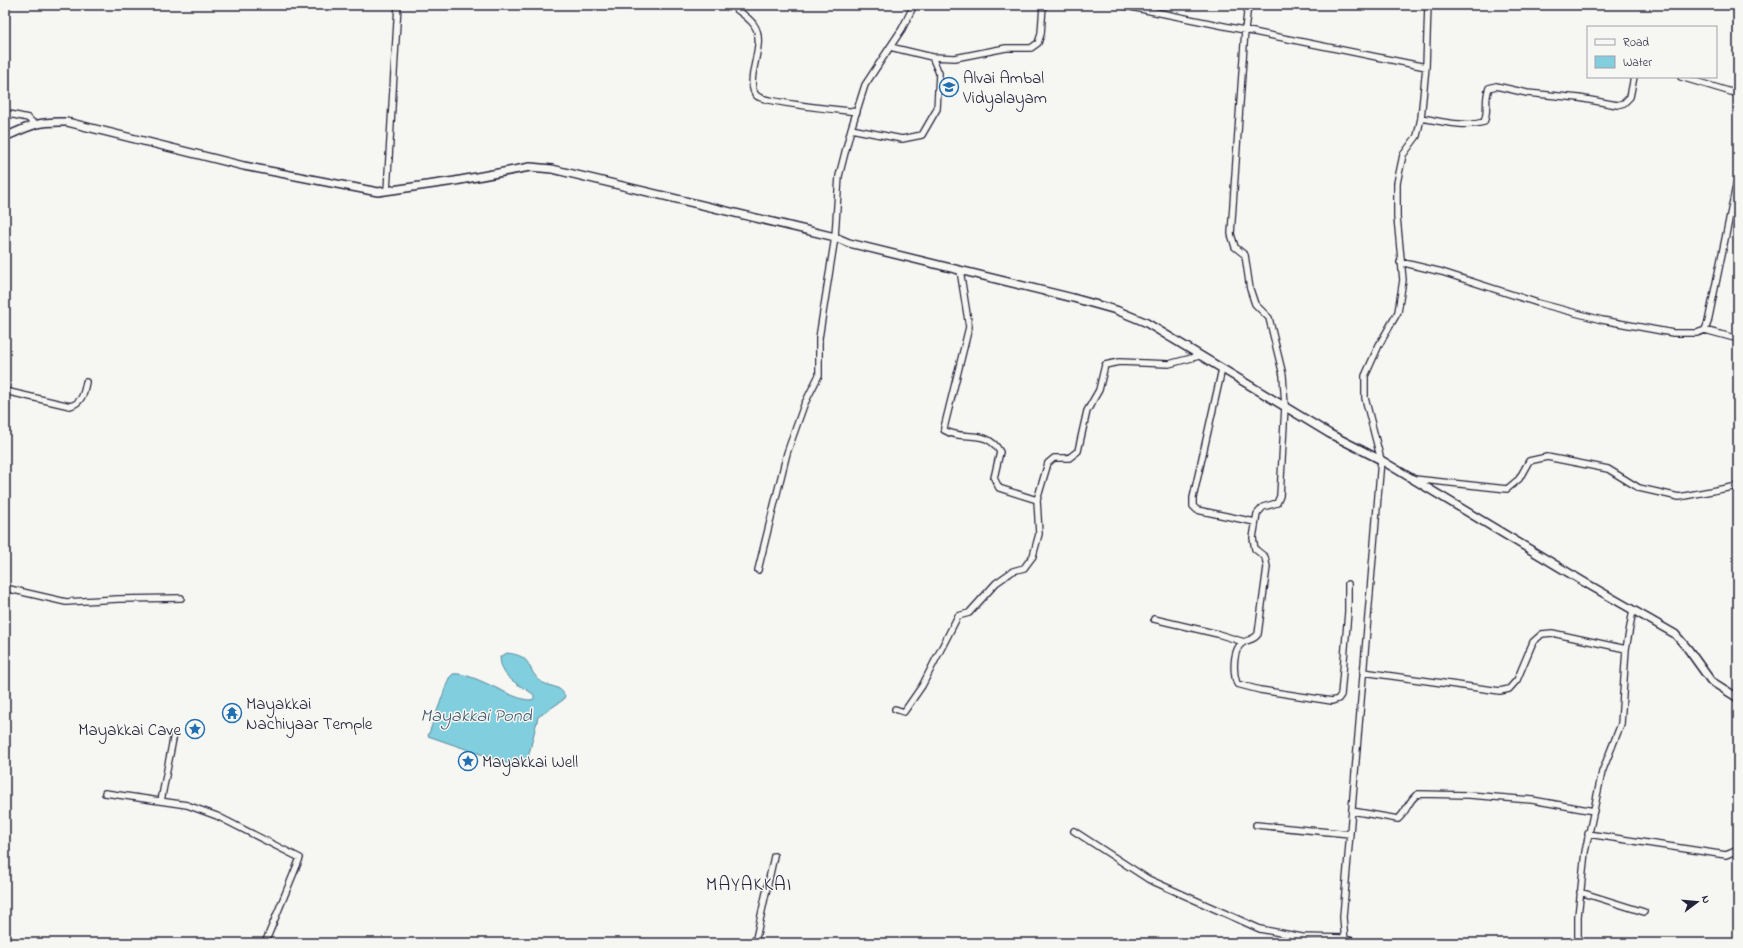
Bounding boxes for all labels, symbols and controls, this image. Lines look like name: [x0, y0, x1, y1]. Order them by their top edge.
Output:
legend: [1587, 26, 1717, 78]
text: Road: [1623, 34, 1649, 52]
text: Water: [1623, 54, 1652, 72]
place label: Alvai Ambal Vidyalayam: [962, 66, 1047, 112]
school or university icon: Alvai Ambal Vidyalayam: [938, 76, 960, 98]
place label: Mayakkai Nachiyaar Temple: [246, 692, 373, 738]
temple icon: Mayakkai Nachiyaar Temple: [221, 702, 243, 724]
water label: Mayakkai Pond: [420, 704, 533, 730]
place label: Mayakkai Cave: [78, 718, 181, 744]
place icon: Mayakkai Cave: [184, 718, 206, 740]
place icon: Mayakkai Well: [457, 750, 479, 772]
place label: Mayakkai Well: [482, 750, 578, 776]
district label: MAYAKKAI: [706, 872, 792, 899]
north arrow: [1677, 882, 1717, 922]
text: N: [1697, 894, 1714, 905]

